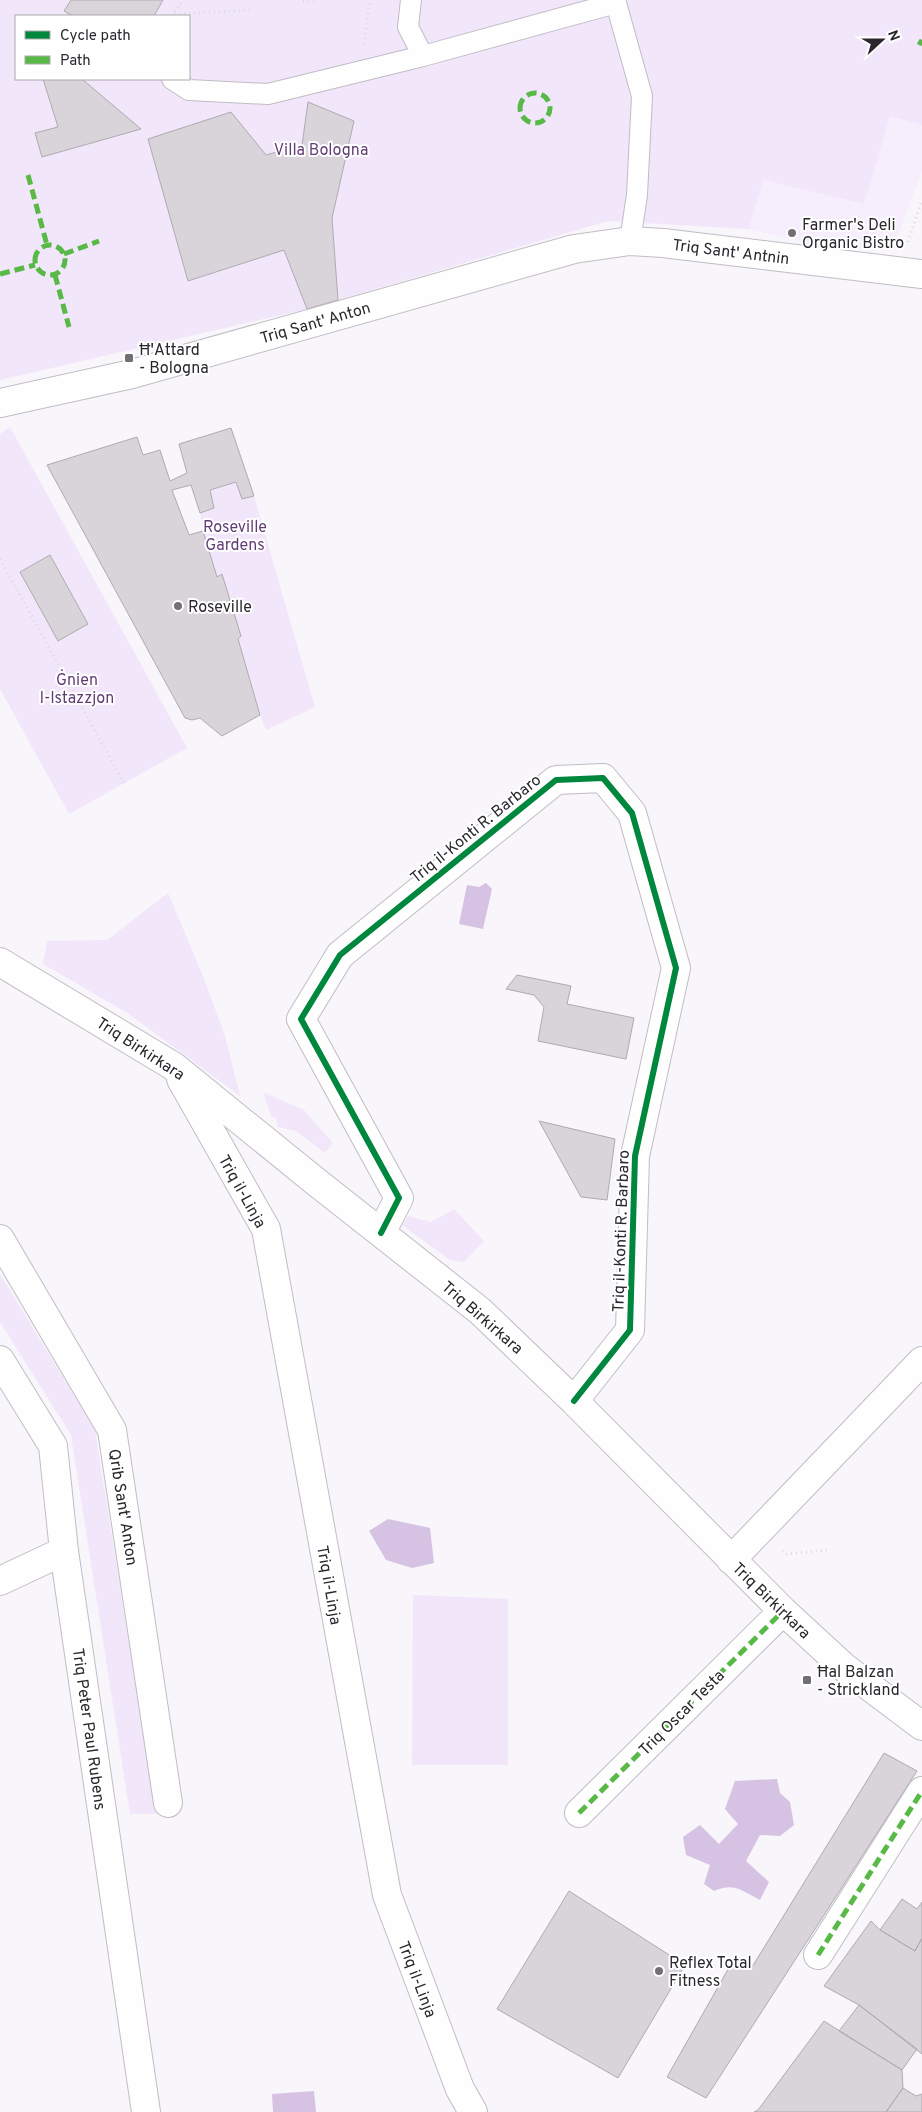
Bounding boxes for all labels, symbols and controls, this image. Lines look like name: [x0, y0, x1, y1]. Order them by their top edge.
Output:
legend: [15, 15, 190, 80]
north arrow: [857, 15, 907, 65]
text: Cycle path: [60, 27, 131, 46]
text: N: [883, 28, 902, 44]
text: Path: [60, 52, 91, 71]
park label: Villa Bologna: [274, 141, 368, 161]
place label: Farmer's Deli Organic Bistro: [802, 216, 904, 254]
marker: Farmer's Deli Organic Bistro: [786, 227, 798, 239]
street label: Triq Sant' Antnin: [671, 236, 790, 270]
street label: Triq Sant' Anton: [258, 299, 373, 349]
place label: Ħ'Attard - Bologna: [139, 341, 209, 379]
marker: Ħ'Attard - Bologna: [123, 352, 135, 364]
park label: Roseville Gardens: [203, 518, 267, 556]
place label: Roseville: [188, 598, 252, 618]
marker: Roseville: [172, 600, 184, 612]
park label: Ġnien l-Istazzjon: [40, 669, 114, 709]
street label: Triq il-Konti R. Barbaro: [407, 771, 546, 888]
street label: Triq Birkirkara: [92, 1014, 188, 1086]
street label: Triq il-Konti R. Barbaro: [609, 1149, 635, 1313]
street label: Triq il-Linja: [213, 1152, 269, 1232]
street label: Triq Birkirkara: [437, 1278, 526, 1359]
street label: Qrib Sant' Anton: [103, 1448, 141, 1567]
street label: Triq il-Linja: [311, 1544, 345, 1627]
street label: Triq Birkirkara: [727, 1559, 814, 1644]
street label: Triq Peter Paul Rubens: [67, 1647, 109, 1811]
place label: Ħal Balzan - Strickland: [817, 1663, 900, 1701]
street label: Triq Oscar Testa: [635, 1666, 730, 1761]
marker: Ħal Balzan - Strickland: [801, 1674, 813, 1686]
street label: Triq il-Linja: [392, 1939, 440, 2021]
place label: Reflex Total Fitness: [669, 1954, 752, 1992]
marker: Reflex Total Fitness: [653, 1965, 665, 1977]

